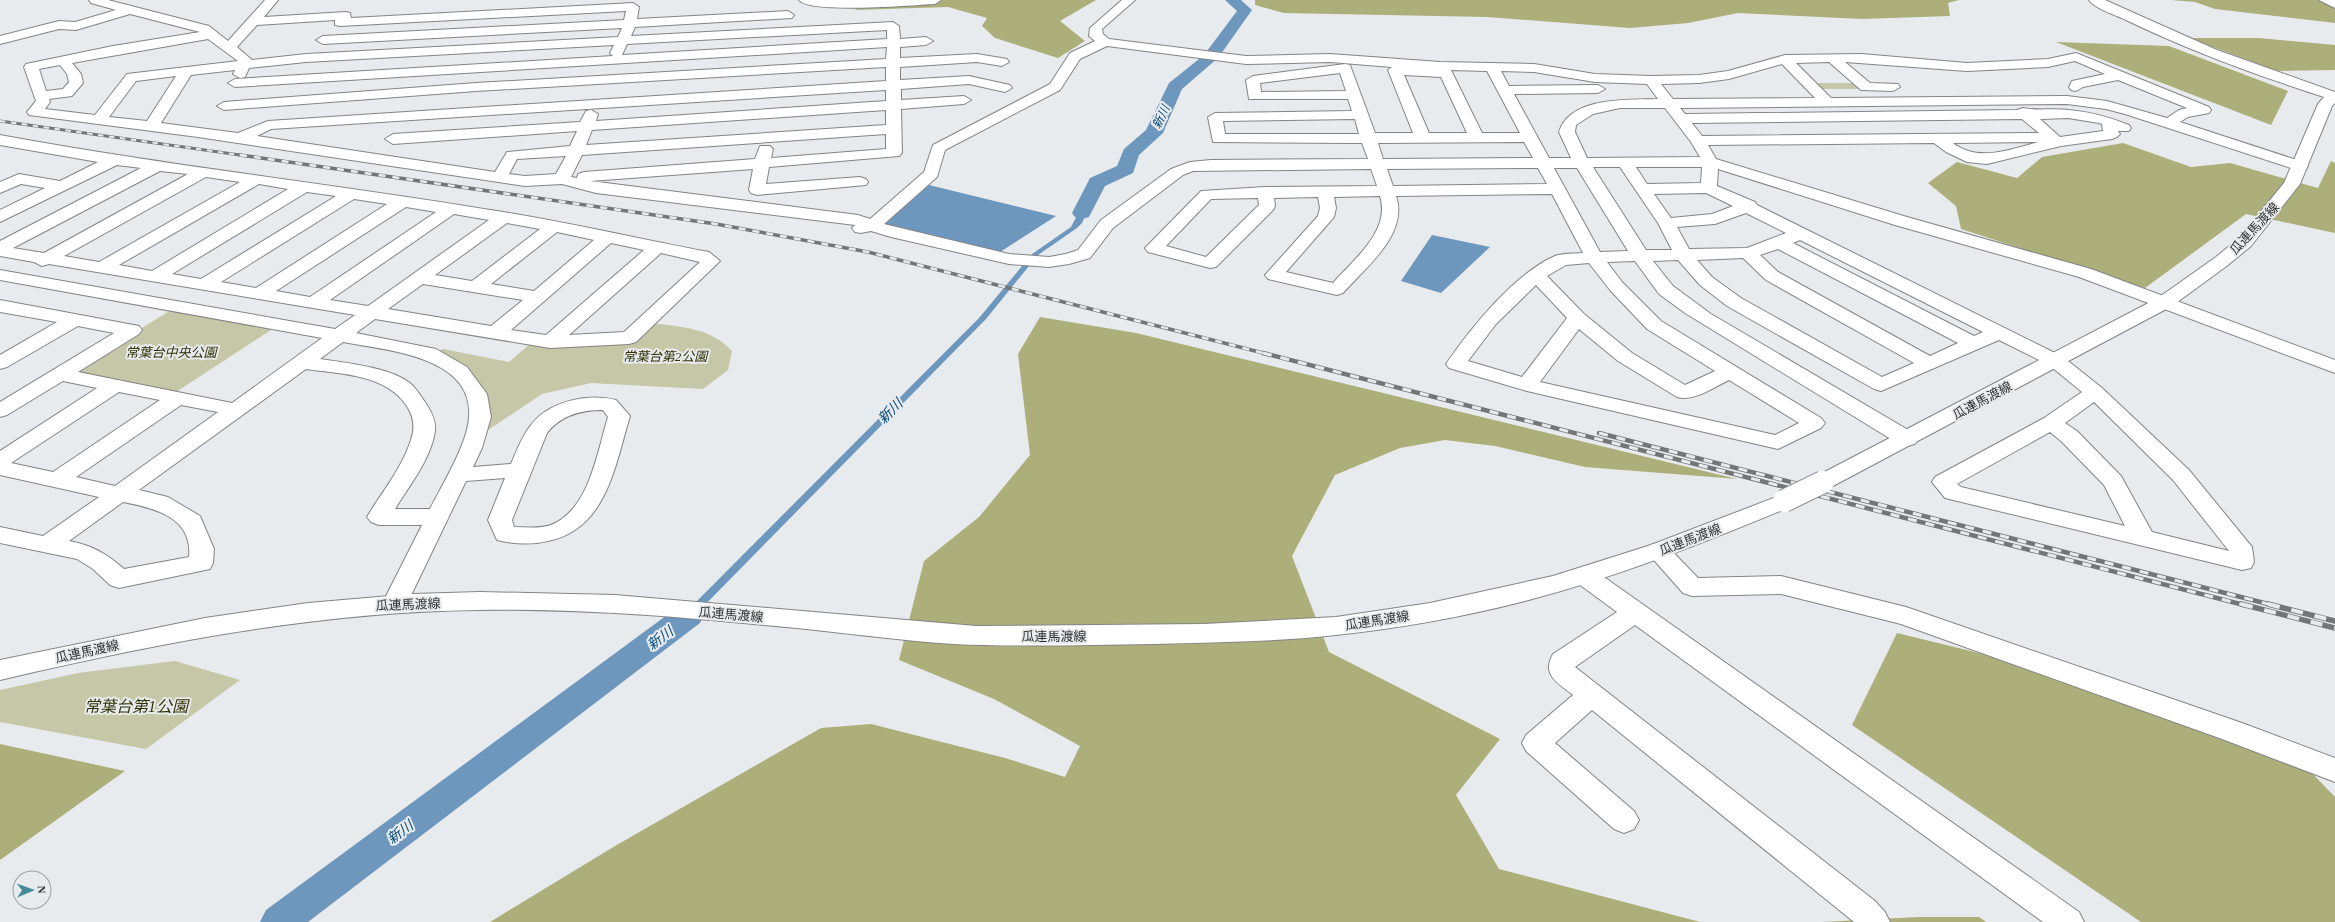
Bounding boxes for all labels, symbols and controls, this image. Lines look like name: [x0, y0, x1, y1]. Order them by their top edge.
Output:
water label: 新川: [1150, 101, 1173, 131]
street label: 瓜連馬渡線: [2227, 199, 2282, 257]
park label: 常葉台中央公園: [125, 345, 218, 360]
park label: 常葉台第2公園: [623, 349, 709, 364]
street label: 瓜連馬渡線: [1950, 379, 2014, 422]
water label: 新川: [875, 395, 907, 427]
street label: 瓜連馬渡線: [1657, 521, 1723, 558]
street label: 瓜連馬渡線: [375, 596, 441, 613]
street label: 瓜連馬渡線: [698, 604, 764, 625]
street label: 瓜連馬渡線: [1344, 608, 1410, 633]
water label: 新川: [645, 623, 678, 653]
street label: 瓜連馬渡線: [1021, 629, 1087, 644]
street label: 瓜連馬渡線: [54, 637, 120, 666]
park label: 常葉台第1公園: [84, 698, 190, 715]
water label: 新川: [385, 817, 418, 847]
north arrow: [12, 870, 52, 910]
text: N: [36, 885, 48, 894]

